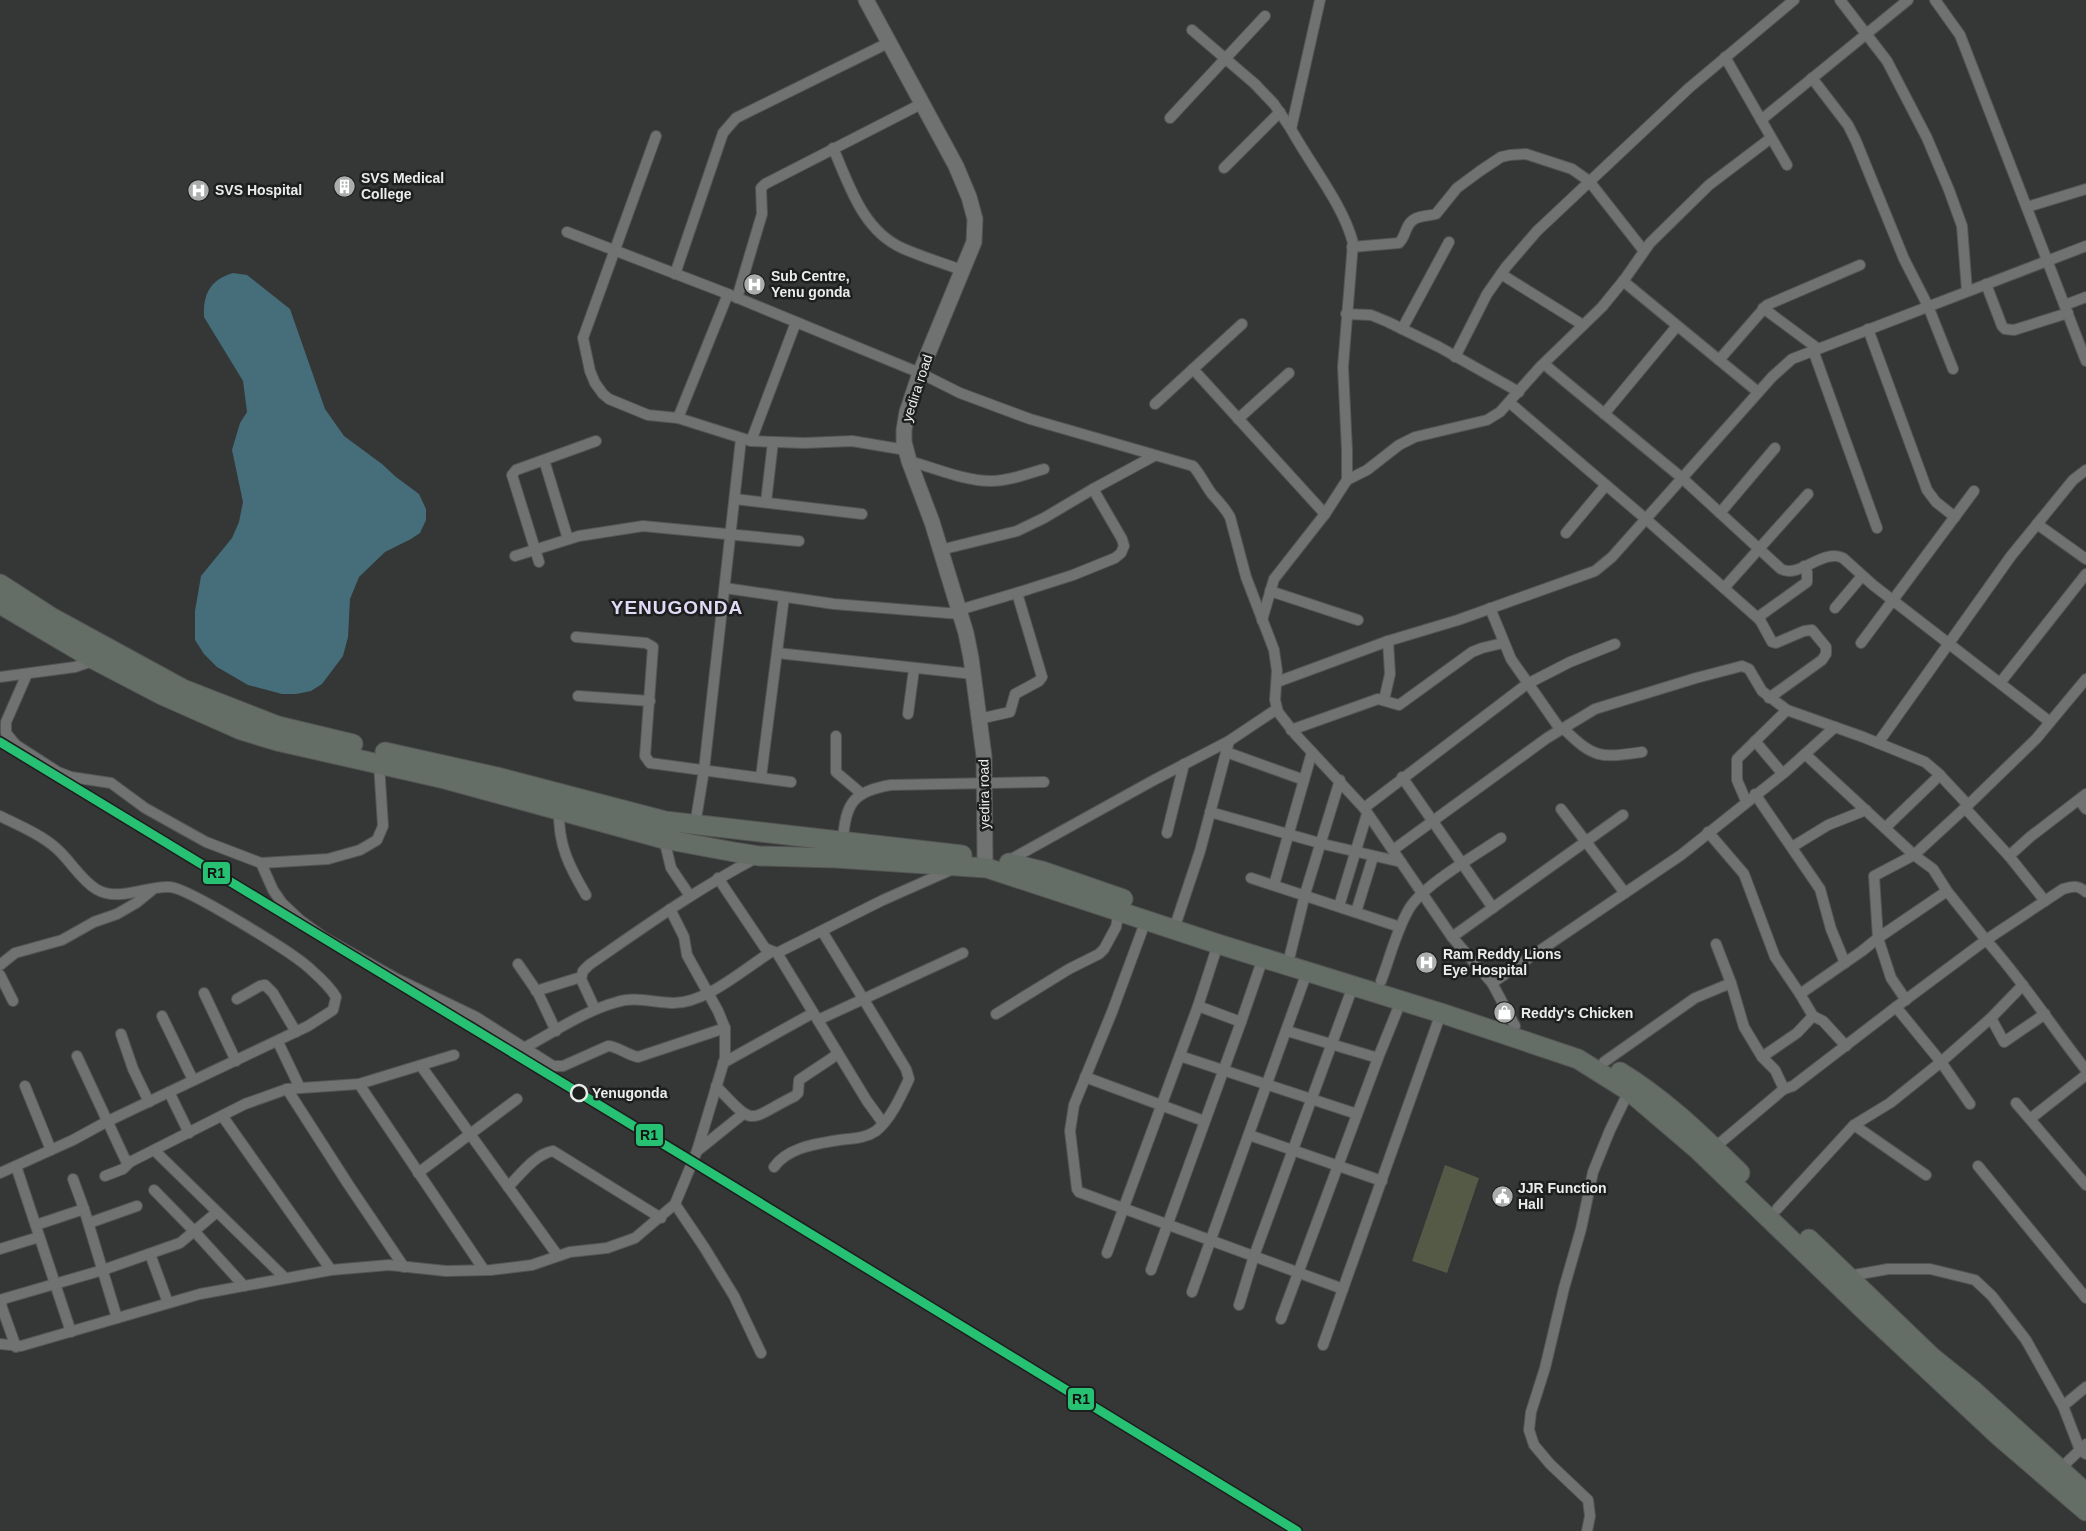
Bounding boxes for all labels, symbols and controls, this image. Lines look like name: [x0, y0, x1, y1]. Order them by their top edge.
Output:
place label: SVS Medical College: [361, 170, 444, 202]
building icon: SVS Medical College: [333, 174, 357, 198]
hospital icon: SVS Hospital: [187, 178, 211, 202]
place label: SVS Hospital: [215, 182, 302, 198]
place label: Sub Centre, Yenu gonda: [771, 268, 851, 300]
hospital icon: Sub Centre, Yenu gonda: [743, 272, 767, 296]
street label: yedira road: [899, 352, 935, 424]
district label: YENUGONDA: [611, 597, 743, 618]
street label: yedira road: [975, 759, 993, 829]
line badge: R1: [202, 861, 231, 885]
text: R1: [207, 865, 225, 881]
place label: Ram Reddy Lions Eye Hospital: [1443, 946, 1561, 978]
hospital icon: Ram Reddy Lions Eye Hospital: [1415, 950, 1439, 974]
shop icon: Reddy's Chicken: [1493, 1001, 1517, 1025]
place label: Reddy's Chicken: [1521, 1005, 1633, 1021]
marker: Yenugonda: [570, 1084, 588, 1102]
place label: Yenugonda: [592, 1085, 668, 1101]
line badge: R1: [635, 1123, 664, 1147]
text: R1: [640, 1127, 658, 1143]
place label: JJR Function Hall: [1518, 1180, 1607, 1212]
public building icon: JJR Function Hall: [1490, 1184, 1514, 1208]
line badge: R1: [1067, 1387, 1095, 1411]
text: R1: [1072, 1391, 1090, 1407]

